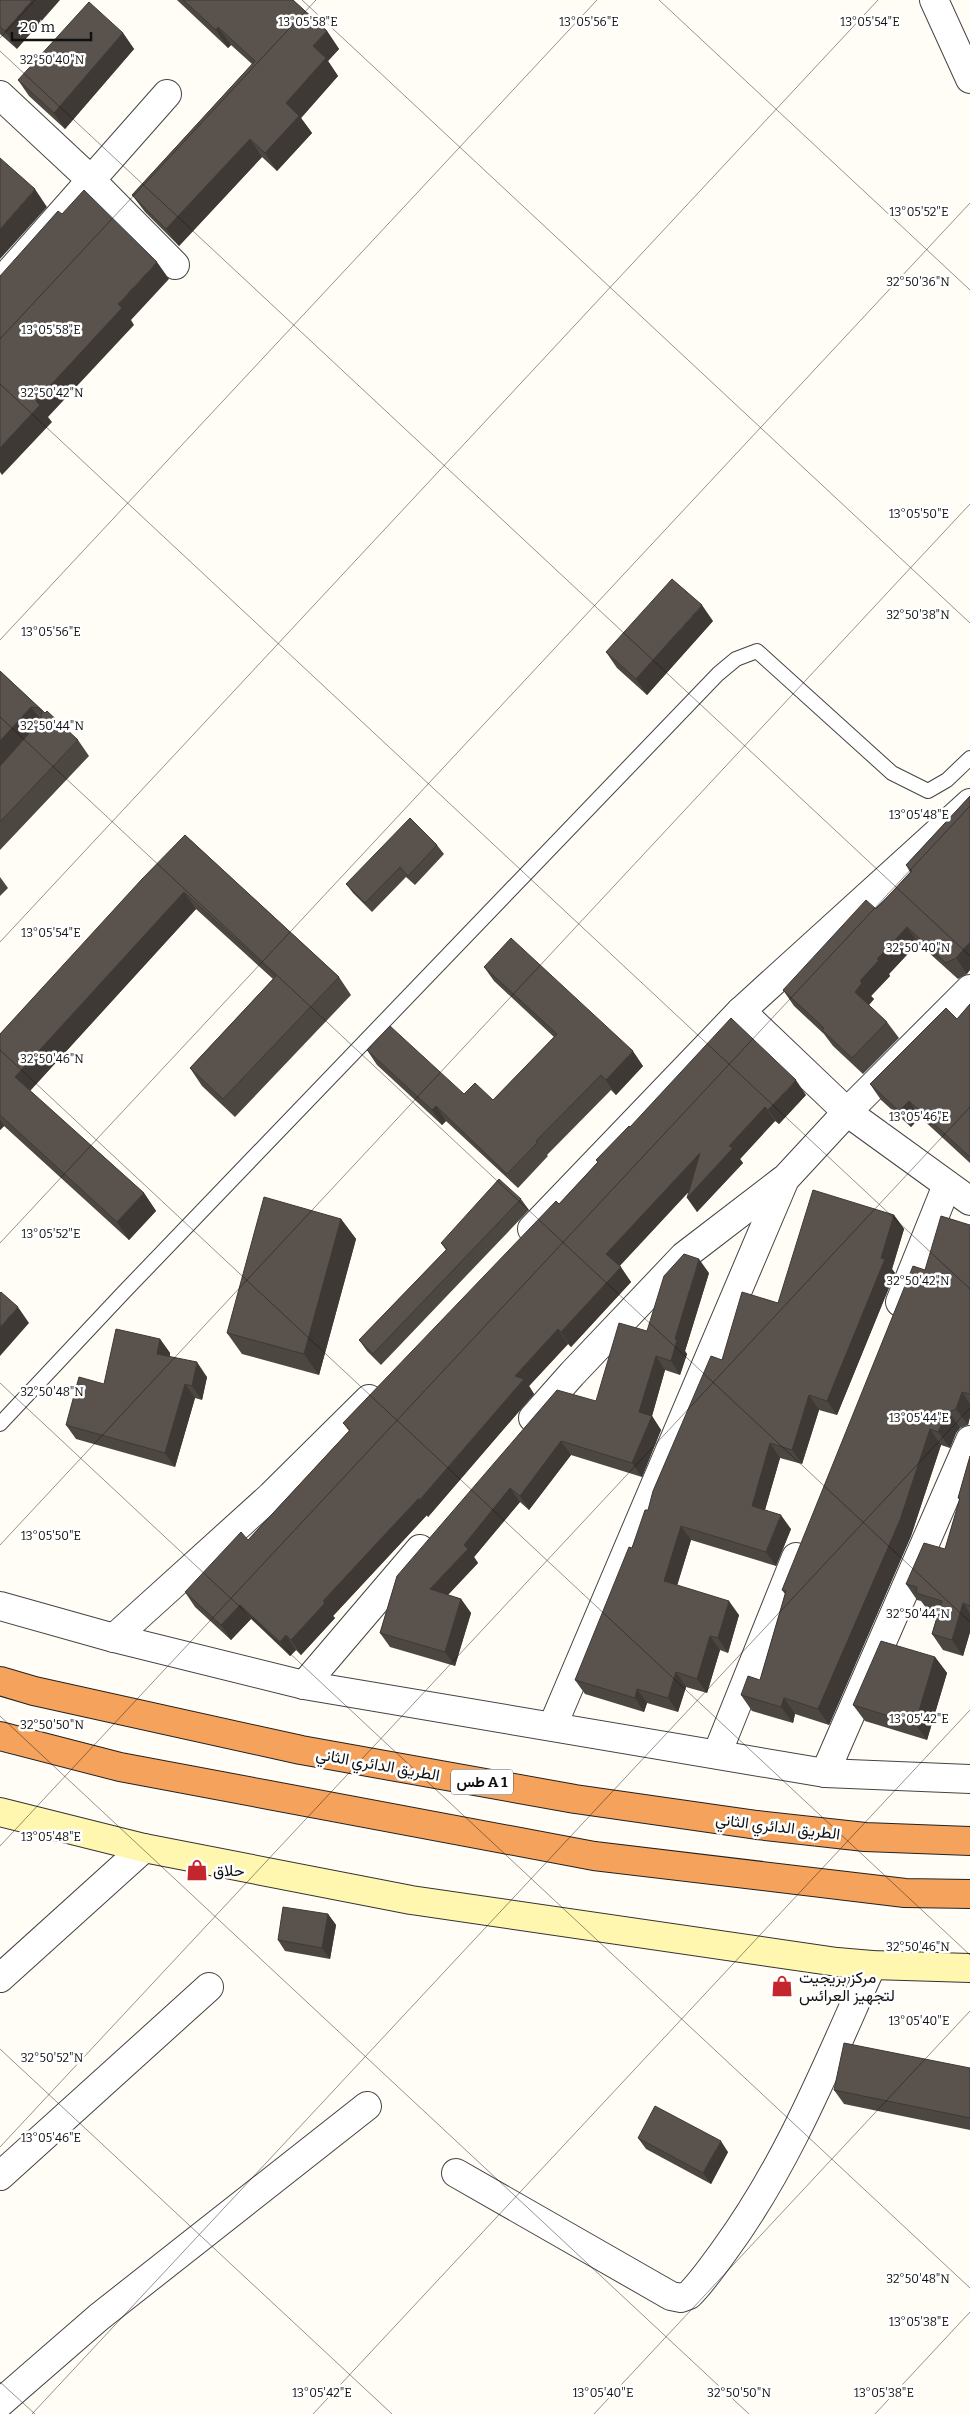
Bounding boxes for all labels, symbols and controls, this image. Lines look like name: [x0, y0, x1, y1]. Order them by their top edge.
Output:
scale bar: [12, 10, 91, 42]
text: 13°05'58"E: [278, 15, 338, 29]
text: 13°05'56"E: [559, 15, 619, 29]
text: 13°05'54"E: [840, 15, 900, 29]
text: 20 m: [20, 18, 56, 36]
text: 32°50'40"N: [20, 53, 85, 67]
text: 13°05'52"E: [890, 205, 948, 219]
text: 32°50'36"N: [886, 275, 950, 289]
text: 13°05'58"E: [21, 323, 81, 337]
text: 32°50'42"N: [20, 386, 84, 400]
text: 13°05'50"E: [889, 507, 949, 521]
text: 32°50'38"N: [886, 608, 950, 622]
text: 13°05'56"E: [21, 625, 81, 639]
text: 32°50'44"N: [20, 719, 84, 733]
text: 13°05'48"E: [889, 808, 949, 822]
text: 13°05'54"E: [21, 926, 81, 940]
text: 32°50'40"N: [886, 941, 951, 955]
text: 32°50'46"N: [20, 1052, 84, 1066]
text: 13°05'46"E: [889, 1110, 949, 1124]
text: 13°05'52"E: [22, 1227, 80, 1241]
text: 32°50'42"N: [886, 1274, 950, 1288]
text: 32°50'48"N: [20, 1385, 84, 1399]
text: 13°05'44"E: [889, 1411, 949, 1425]
text: 13°05'50"E: [21, 1529, 81, 1543]
text: 32°50'44"N: [886, 1607, 950, 1621]
text: 13°05'42"E: [889, 1712, 949, 1726]
text: 32°50'50"N: [20, 1718, 84, 1732]
street label: الطريق الدائري الثاني: [314, 1744, 441, 1789]
road number: طس A 1: [451, 1770, 513, 1794]
street label: الطريق الدائري الثاني: [714, 1809, 841, 1848]
text: 13°05'48"E: [21, 1830, 81, 1844]
shop icon: حلاق: [184, 1857, 210, 1883]
place label: حلاق: [213, 1861, 245, 1880]
text: 32°50'46"N: [886, 1940, 950, 1954]
place label: مركز بريجيت لتجهيز العرائس: [799, 1968, 895, 2006]
shop icon: مركز بريجيت لتجهيز العرائس: [769, 1973, 795, 1999]
text: 13°05'40"E: [889, 2014, 949, 2028]
text: 32°50'52"N: [21, 2051, 84, 2065]
text: 13°05'46"E: [21, 2131, 81, 2145]
text: 32°50'48"N: [886, 2272, 950, 2286]
text: 13°05'38"E: [889, 2315, 949, 2329]
text: 13°05'42"E: [292, 2386, 352, 2400]
text: 13°05'40"E: [573, 2386, 633, 2400]
text: 32°50'50"N: [707, 2386, 771, 2400]
text: 13°05'38"E: [854, 2386, 914, 2400]

